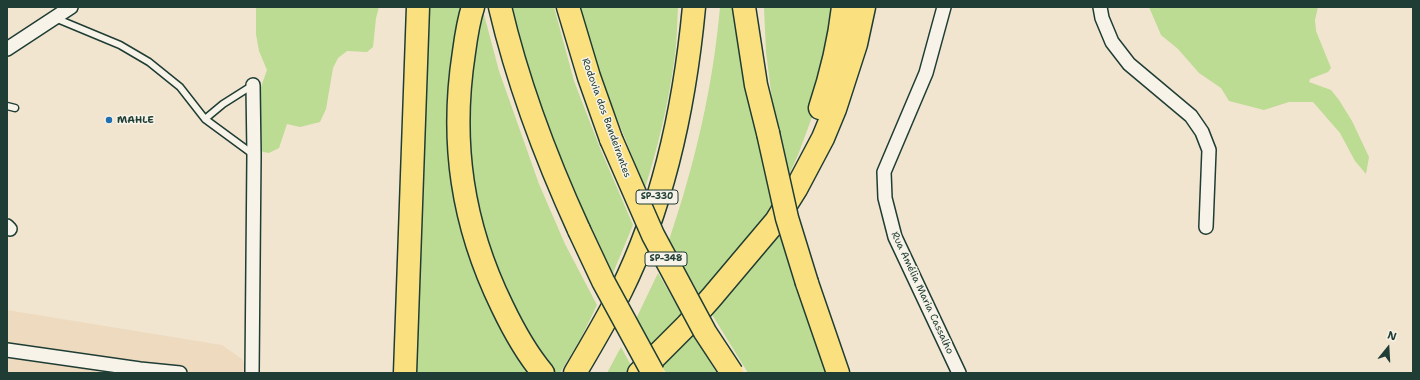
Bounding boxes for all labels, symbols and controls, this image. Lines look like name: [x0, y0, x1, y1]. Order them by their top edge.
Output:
street label: Rodovia dos Bandeirantes: [579, 57, 633, 179]
place label: MAHLE: [117, 114, 154, 126]
marker: MAHLE: [104, 115, 114, 125]
road number: SP-330: [636, 190, 678, 204]
street label: Rua Amélia Maria Cassalho: [888, 230, 956, 356]
road number: SP-348: [645, 252, 687, 266]
north arrow: [1368, 328, 1408, 368]
text: N: [1385, 328, 1398, 345]

